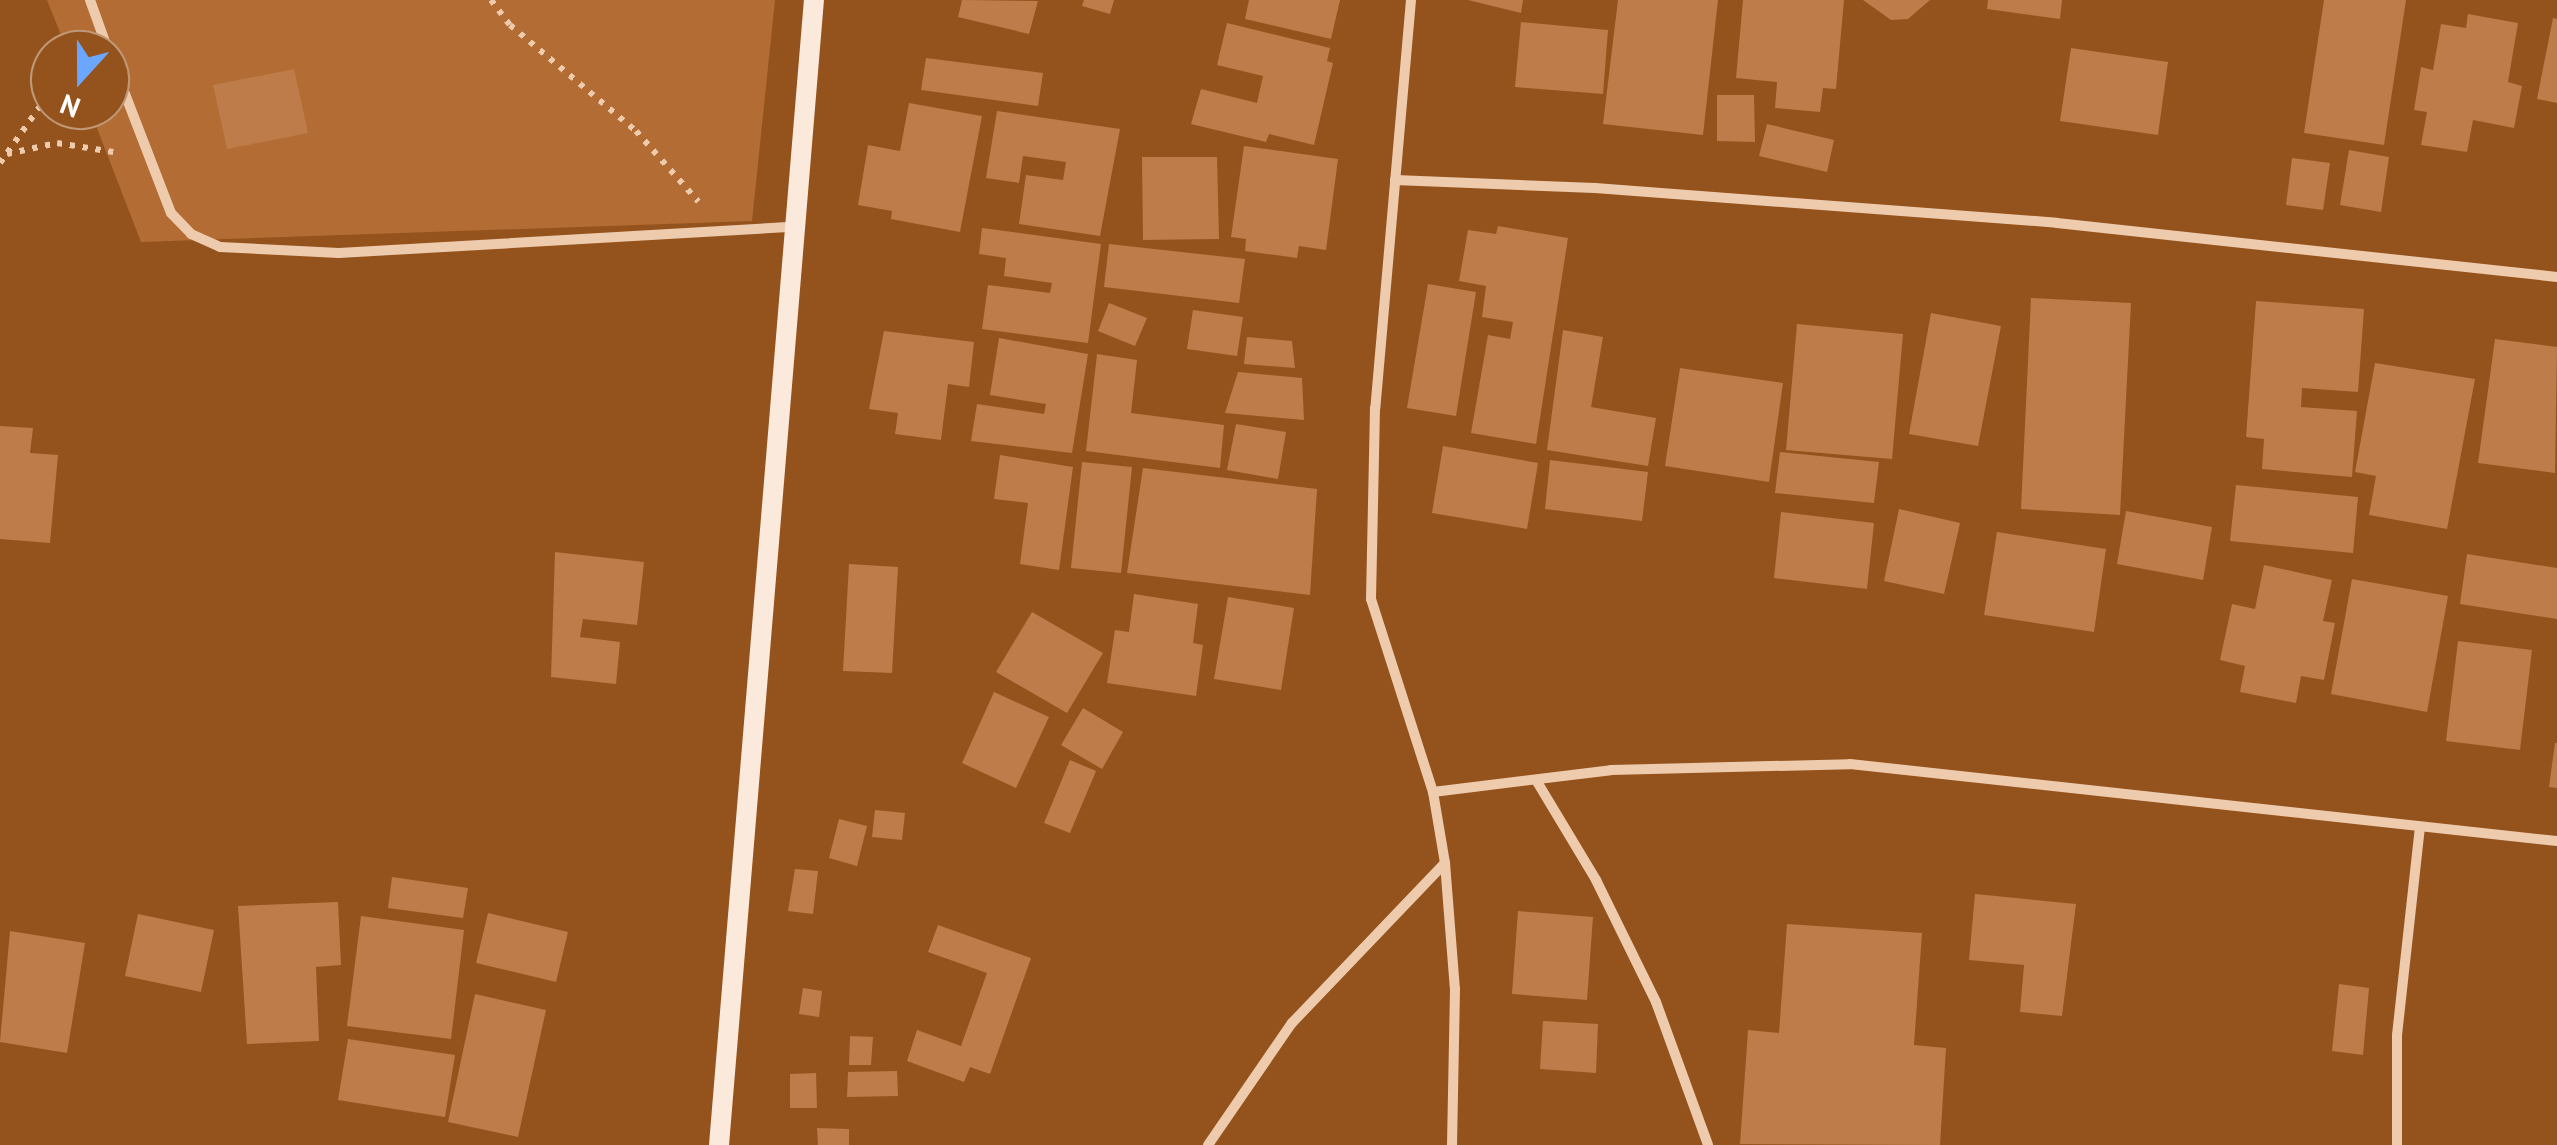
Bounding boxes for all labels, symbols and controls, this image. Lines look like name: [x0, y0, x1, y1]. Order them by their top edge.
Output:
north arrow: [30, 30, 130, 130]
text: N: [55, 86, 85, 127]

